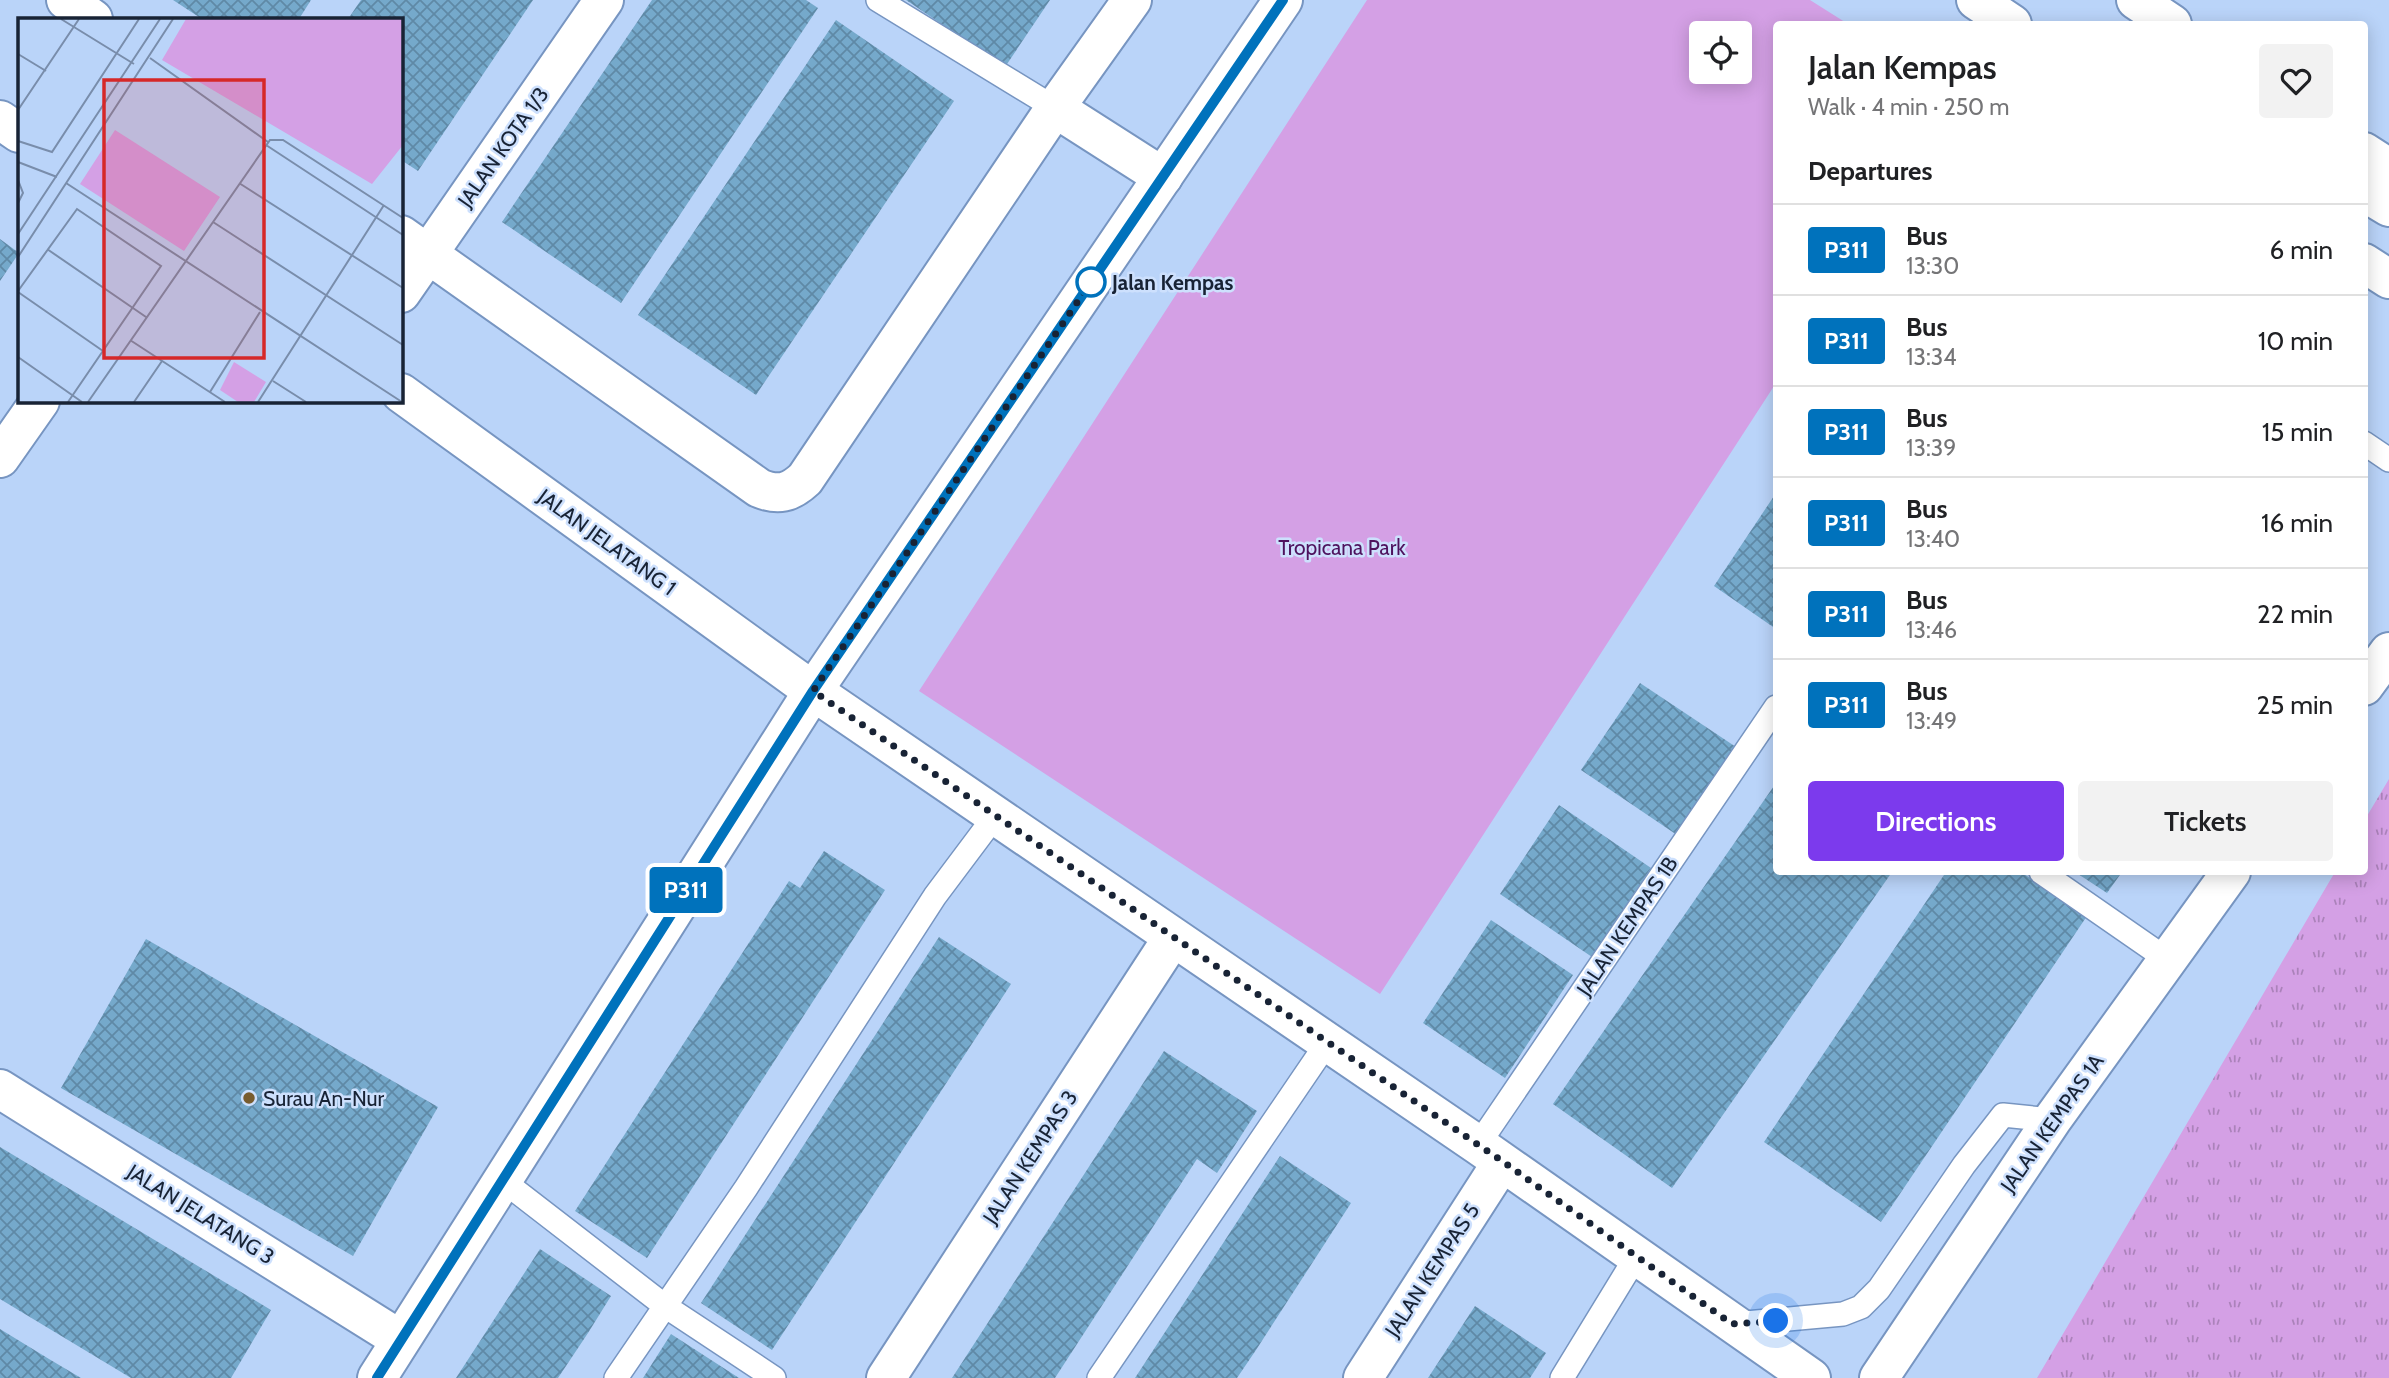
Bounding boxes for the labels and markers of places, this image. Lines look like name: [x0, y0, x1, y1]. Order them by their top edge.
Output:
marker: Jalan Kempas: [1076, 267, 1106, 297]
place label: Jalan Kempas: [1111, 270, 1233, 295]
place label: Surau An-Nur: [263, 1086, 385, 1111]
marker: Surau An-Nur: [241, 1090, 257, 1106]

